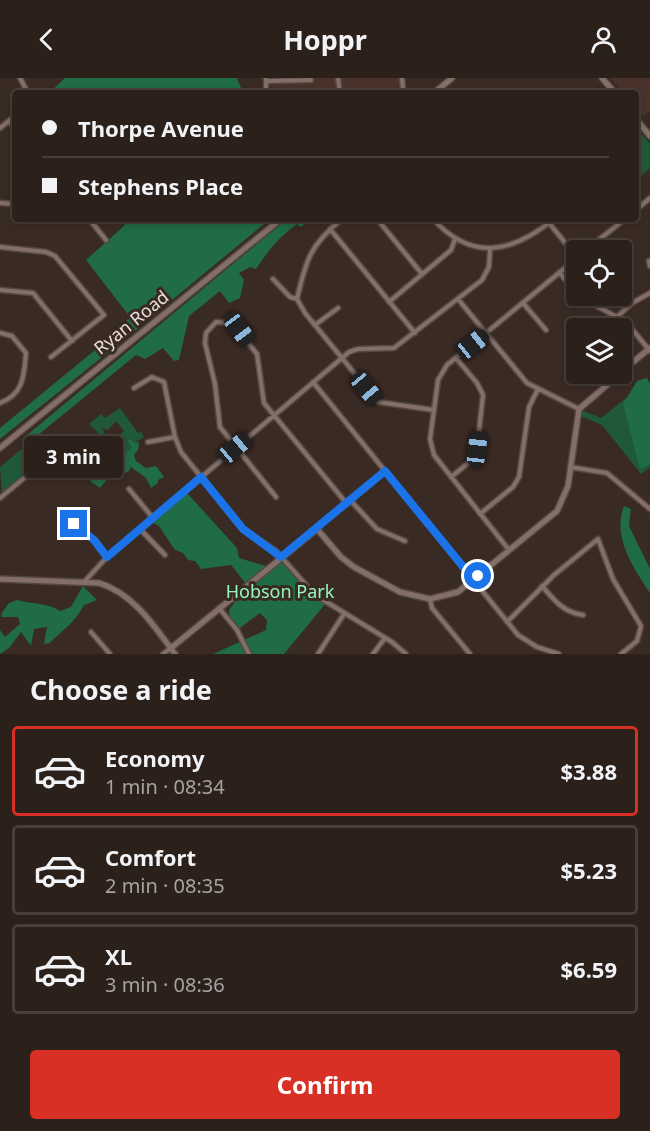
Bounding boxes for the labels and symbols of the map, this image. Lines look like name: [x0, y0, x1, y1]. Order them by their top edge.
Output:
street label: Ryan Road: [89, 284, 173, 360]
car: [221, 309, 257, 349]
car: [453, 326, 493, 362]
car: [348, 368, 384, 408]
car: [215, 430, 255, 466]
car: [466, 430, 488, 468]
callout: 3 min: [25, 437, 124, 479]
route end: [60, 510, 87, 537]
route start: [464, 562, 491, 589]
park label: Hobson Park: [226, 579, 335, 603]

